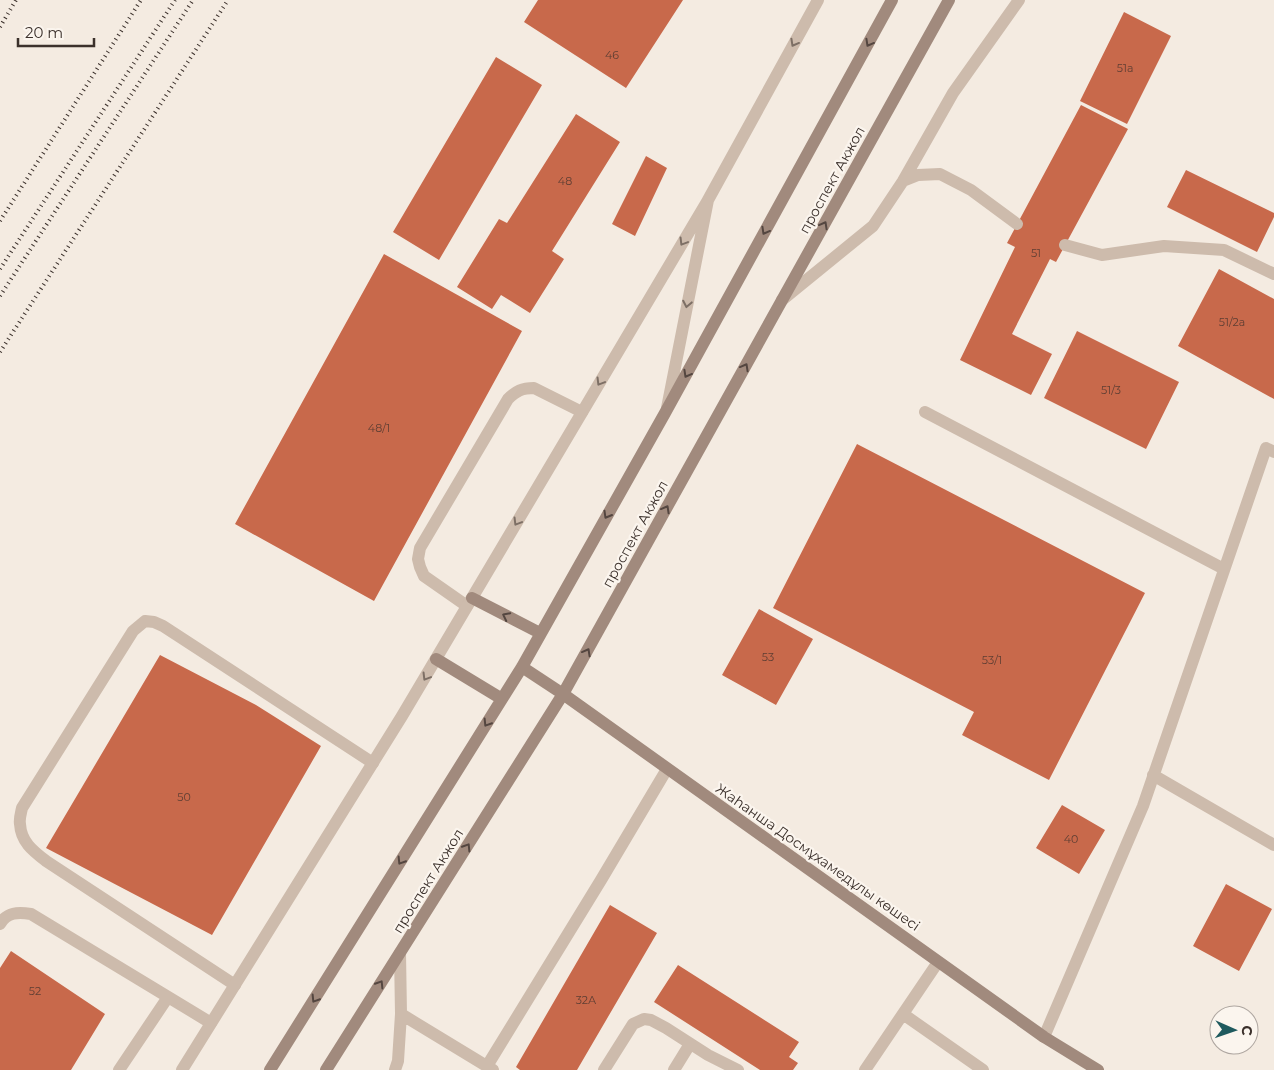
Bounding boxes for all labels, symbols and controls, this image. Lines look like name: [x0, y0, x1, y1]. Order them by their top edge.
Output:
scale bar: [18, 15, 94, 47]
text: 20 m: [25, 23, 63, 42]
one-way arrow: [791, 37, 801, 46]
one-way arrow: [865, 37, 875, 46]
house number: 46: [605, 48, 619, 62]
house number: 51а: [1117, 61, 1133, 75]
street label: проспект Акжол: [795, 123, 869, 237]
house number: 48: [558, 174, 572, 188]
one-way arrow: [817, 222, 827, 231]
one-way arrow: [762, 226, 772, 235]
one-way arrow: [680, 237, 690, 246]
house number: 51: [1031, 246, 1041, 260]
one-way arrow: [683, 299, 693, 308]
house number: 51/2а: [1219, 315, 1245, 329]
one-way arrow: [739, 364, 749, 373]
one-way arrow: [683, 368, 693, 377]
one-way arrow: [597, 376, 607, 385]
house number: 51/3: [1101, 383, 1121, 397]
house number: 48/1: [368, 421, 390, 435]
street label: проспект Акжол: [598, 477, 672, 591]
one-way arrow: [660, 506, 670, 515]
one-way arrow: [604, 510, 614, 519]
one-way arrow: [514, 516, 524, 525]
one-way arrow: [502, 612, 511, 622]
one-way arrow: [581, 648, 591, 657]
house number: 53: [762, 650, 774, 664]
house number: 53/1: [982, 653, 1002, 667]
one-way arrow: [422, 671, 432, 680]
one-way arrow: [483, 718, 493, 727]
street label: Жаһанша Досмұхамедұлы көшесі: [712, 779, 924, 935]
house number: 50: [177, 790, 191, 804]
street label: проспект Акжол: [389, 825, 467, 937]
house number: 40: [1064, 832, 1078, 846]
one-way arrow: [461, 843, 470, 853]
one-way arrow: [397, 856, 407, 865]
one-way arrow: [374, 981, 384, 990]
house number: 52: [29, 984, 41, 998]
one-way arrow: [311, 993, 321, 1002]
house number: 32А: [576, 993, 597, 1007]
north arrow: [1209, 1005, 1259, 1055]
text: С: [1238, 1025, 1256, 1036]

